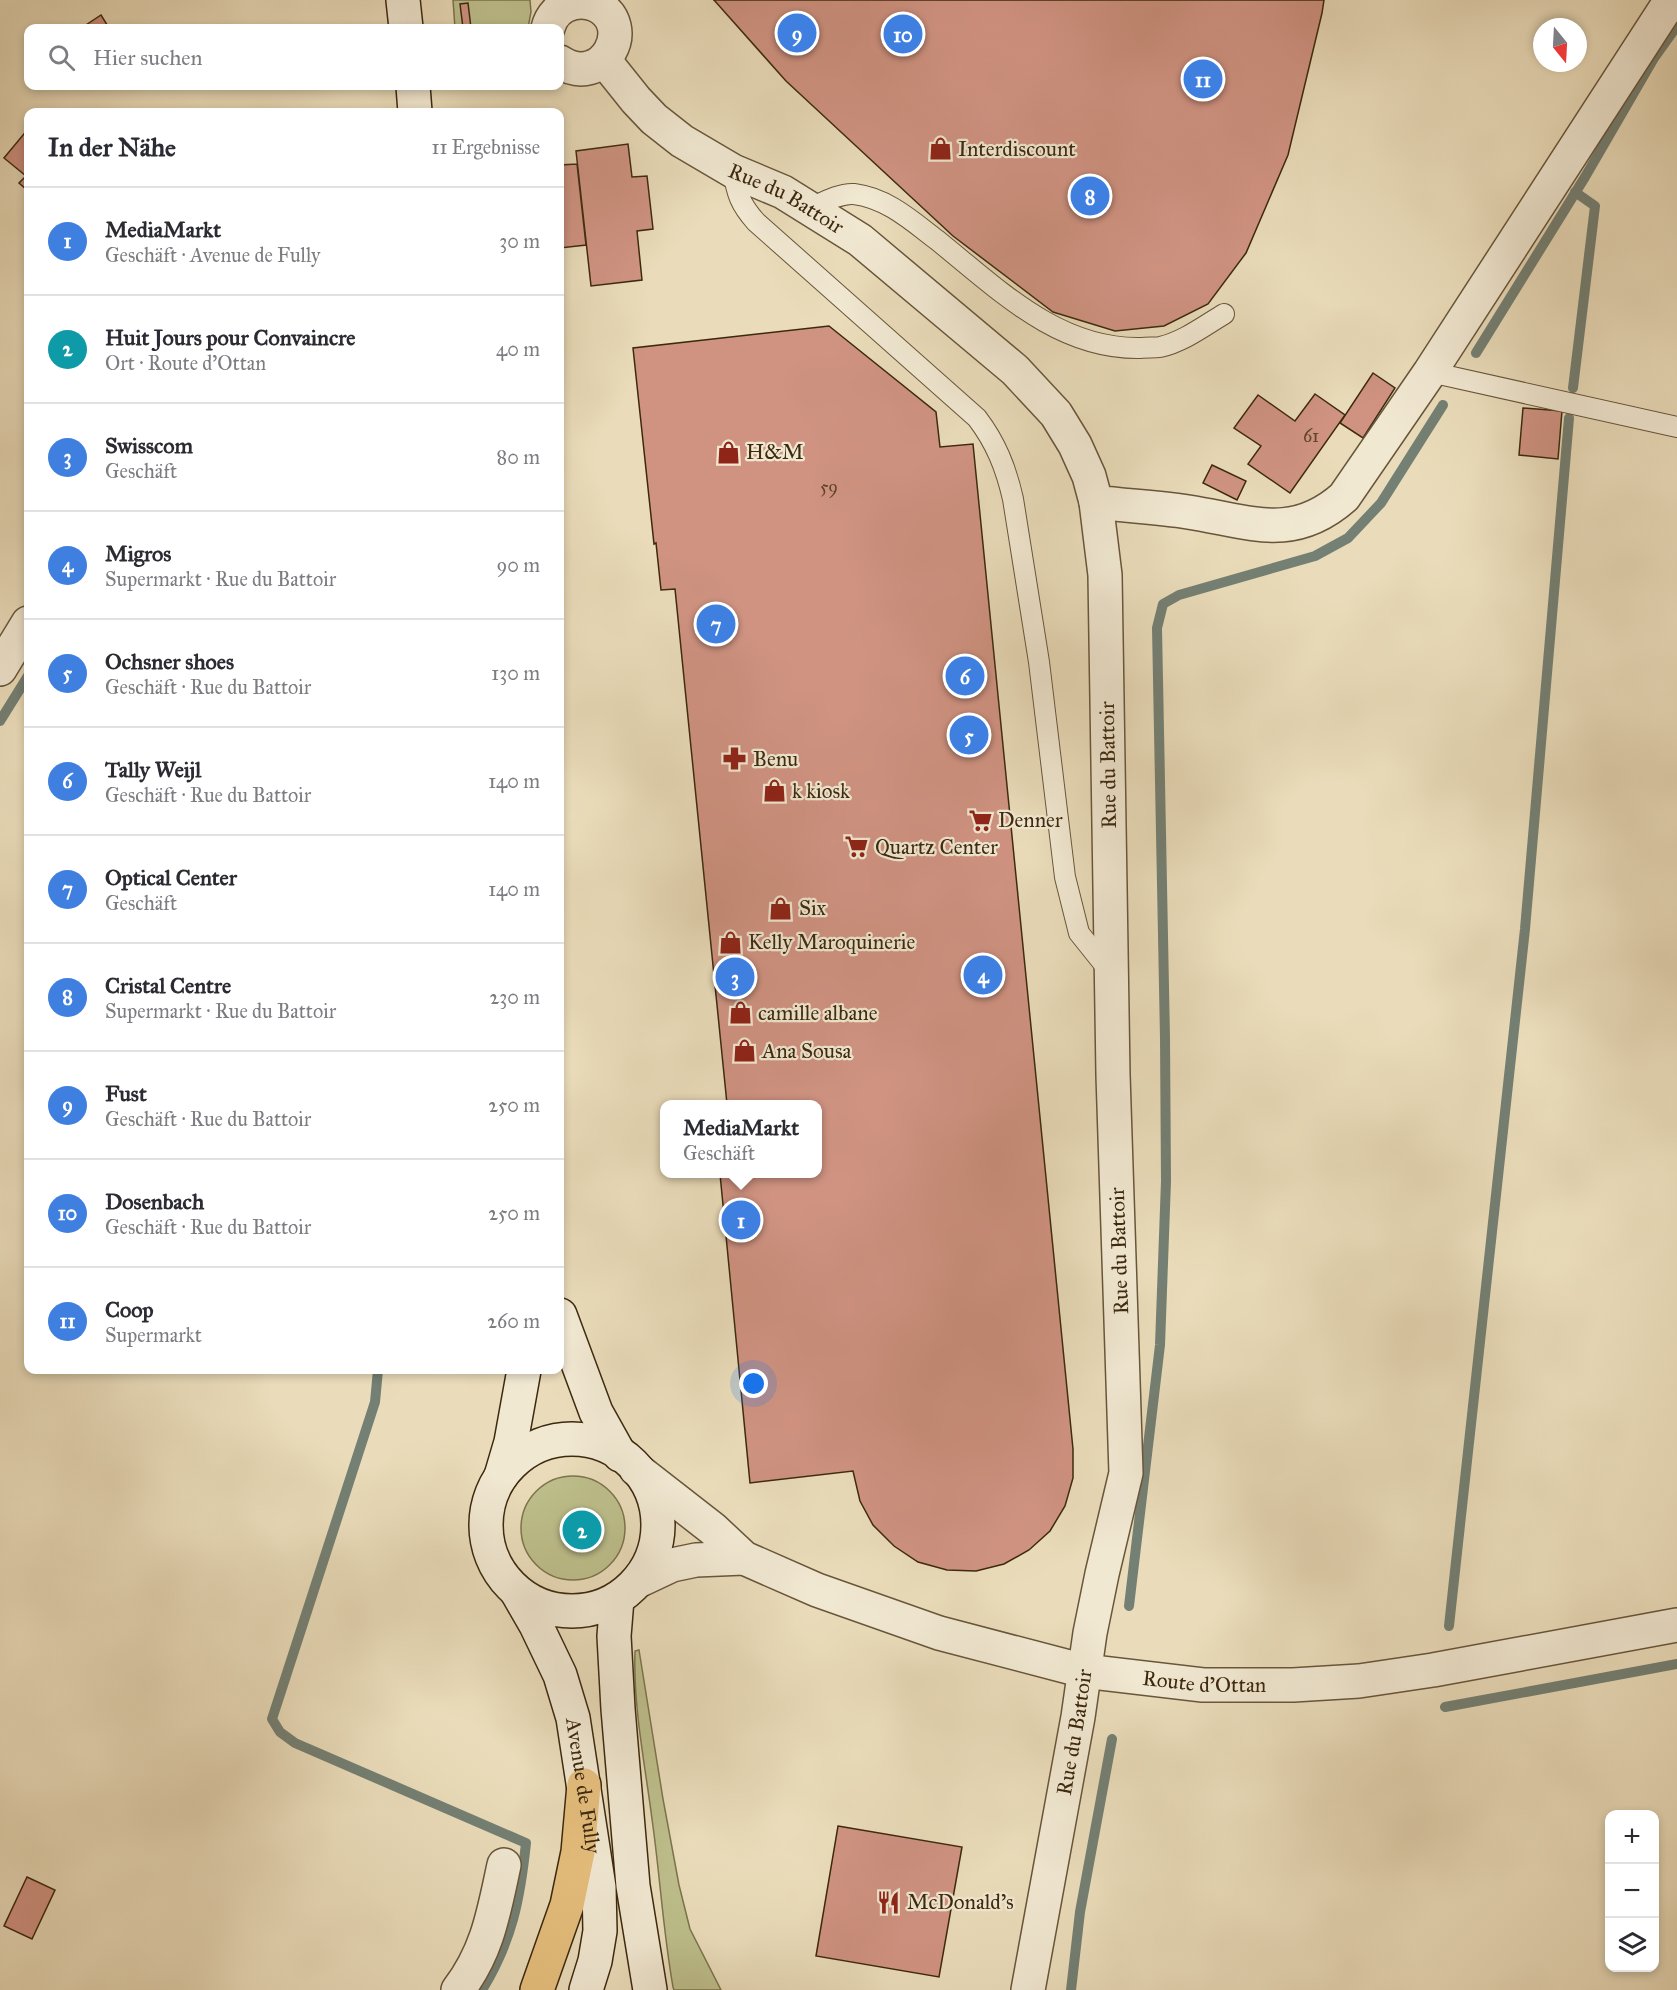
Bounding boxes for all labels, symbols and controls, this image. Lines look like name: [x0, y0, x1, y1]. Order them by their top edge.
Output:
pin: 9: [778, 10, 816, 56]
pin: 10: [884, 12, 922, 57]
north arrow: [1533, 18, 1587, 72]
search box: [24, 24, 564, 90]
icon: search: [45, 41, 78, 74]
text: Hier suchen: [93, 44, 202, 71]
pin: 11: [1184, 56, 1222, 101]
text: In der Nähe: [48, 131, 176, 163]
text: 11 Ergebnisse: [432, 135, 540, 159]
shop icon: Interdiscount: [927, 136, 953, 162]
place label: Interdiscount: [958, 136, 1076, 162]
street label: Rue du Battoir: [724, 158, 849, 240]
pin: 8: [1070, 174, 1110, 218]
text: MediaMarkt: [105, 216, 221, 243]
text: 1: [64, 229, 71, 253]
text: 30 m: [499, 229, 540, 253]
text: Geschäft · Avenue de Fully: [105, 243, 320, 267]
text: Huit Jours pour Convaincre: [105, 324, 356, 351]
text: 2: [63, 337, 72, 361]
text: 40 m: [496, 337, 540, 361]
text: Ort · Route d'Ottan: [105, 351, 266, 375]
house number: 61: [1303, 425, 1319, 447]
text: Swisscom: [105, 432, 193, 459]
shop icon: H&M: [715, 439, 741, 465]
place label: H&M: [746, 439, 804, 465]
text: 3: [64, 445, 72, 469]
text: 80 m: [497, 445, 540, 469]
text: Geschäft: [105, 459, 177, 483]
house number: 59: [820, 476, 838, 498]
text: Migros: [105, 540, 171, 567]
text: 4: [62, 553, 73, 577]
text: 90 m: [497, 553, 540, 577]
text: Supermarkt · Rue du Battoir: [105, 567, 336, 591]
pin: 7: [696, 602, 736, 646]
text: Ochsner shoes: [105, 648, 234, 675]
pin: 6: [946, 654, 984, 698]
text: 5: [63, 661, 72, 685]
text: 130 m: [491, 661, 540, 685]
text: Geschäft · Rue du Battoir: [105, 675, 311, 699]
street label: Rue du Battoir: [1094, 701, 1122, 829]
pin: 5: [950, 712, 988, 758]
pharmacy icon: Benu: [722, 746, 748, 772]
place label: Benu: [753, 746, 798, 772]
text: Tally Weijl: [105, 756, 201, 783]
text: 6: [62, 769, 73, 793]
text: 140 m: [488, 769, 540, 793]
shop icon: k kiosk: [761, 778, 787, 804]
place label: k kiosk: [792, 778, 850, 804]
text: Geschäft · Rue du Battoir: [105, 783, 311, 807]
supermarket icon: Denner: [967, 807, 993, 833]
place label: Denner: [998, 807, 1063, 833]
supermarket icon: Quartz Center: [844, 834, 870, 860]
place label: Quartz Center: [875, 834, 998, 860]
text: Optical Center: [105, 864, 237, 891]
text: 7: [62, 877, 73, 901]
text: 140 m: [488, 877, 540, 901]
text: Geschäft: [105, 891, 177, 915]
shop icon: Six: [768, 895, 794, 921]
place label: Six: [799, 895, 827, 921]
shop icon: Kelly Maroquinerie: [717, 929, 743, 955]
place label: Kelly Maroquinerie: [748, 929, 916, 955]
pin: 4: [964, 952, 1002, 998]
pin: 3: [716, 954, 754, 1000]
text: Cristal Centre: [105, 972, 231, 999]
text: 8: [62, 985, 73, 1009]
text: 230 m: [489, 985, 540, 1009]
text: Supermarkt · Rue du Battoir: [105, 999, 336, 1023]
shop icon: camille albane: [727, 1000, 753, 1026]
place label: camille albane: [758, 1000, 878, 1026]
shop icon: Ana Sousa: [731, 1038, 757, 1064]
place label: Ana Sousa: [761, 1038, 852, 1064]
text: Fust: [105, 1080, 147, 1107]
text: 9: [62, 1093, 73, 1117]
text: 250 m: [488, 1093, 540, 1117]
popup: [660, 1100, 822, 1178]
text: Geschäft · Rue du Battoir: [105, 1107, 311, 1131]
text: MediaMarkt: [683, 1114, 799, 1141]
text: Geschäft: [683, 1141, 755, 1165]
street label: Rue du Battoir: [1104, 1187, 1134, 1315]
text: Dosenbach: [105, 1188, 204, 1215]
pin: 1: [722, 1198, 760, 1242]
text: 10: [58, 1201, 77, 1225]
text: 250 m: [488, 1201, 540, 1225]
text: Geschäft · Rue du Battoir: [105, 1215, 311, 1239]
text: Coop: [105, 1296, 154, 1323]
text: 11: [60, 1309, 75, 1333]
text: 260 m: [487, 1309, 540, 1333]
text: Supermarkt: [105, 1323, 202, 1347]
your location: [739, 1369, 768, 1398]
pin: 2: [562, 1508, 602, 1552]
street label: Route d'Ottan: [1141, 1665, 1266, 1698]
street label: Rue du Battoir: [1051, 1667, 1098, 1797]
street label: Avenue de Fully: [560, 1715, 607, 1857]
map controls: [1605, 1810, 1659, 1972]
button: +: [1605, 1810, 1659, 1864]
button: −: [1605, 1864, 1659, 1918]
restaurant icon: McDonald's: [876, 1889, 902, 1915]
place label: McDonald's: [907, 1889, 1014, 1915]
button: layers: [1605, 1918, 1659, 1972]

